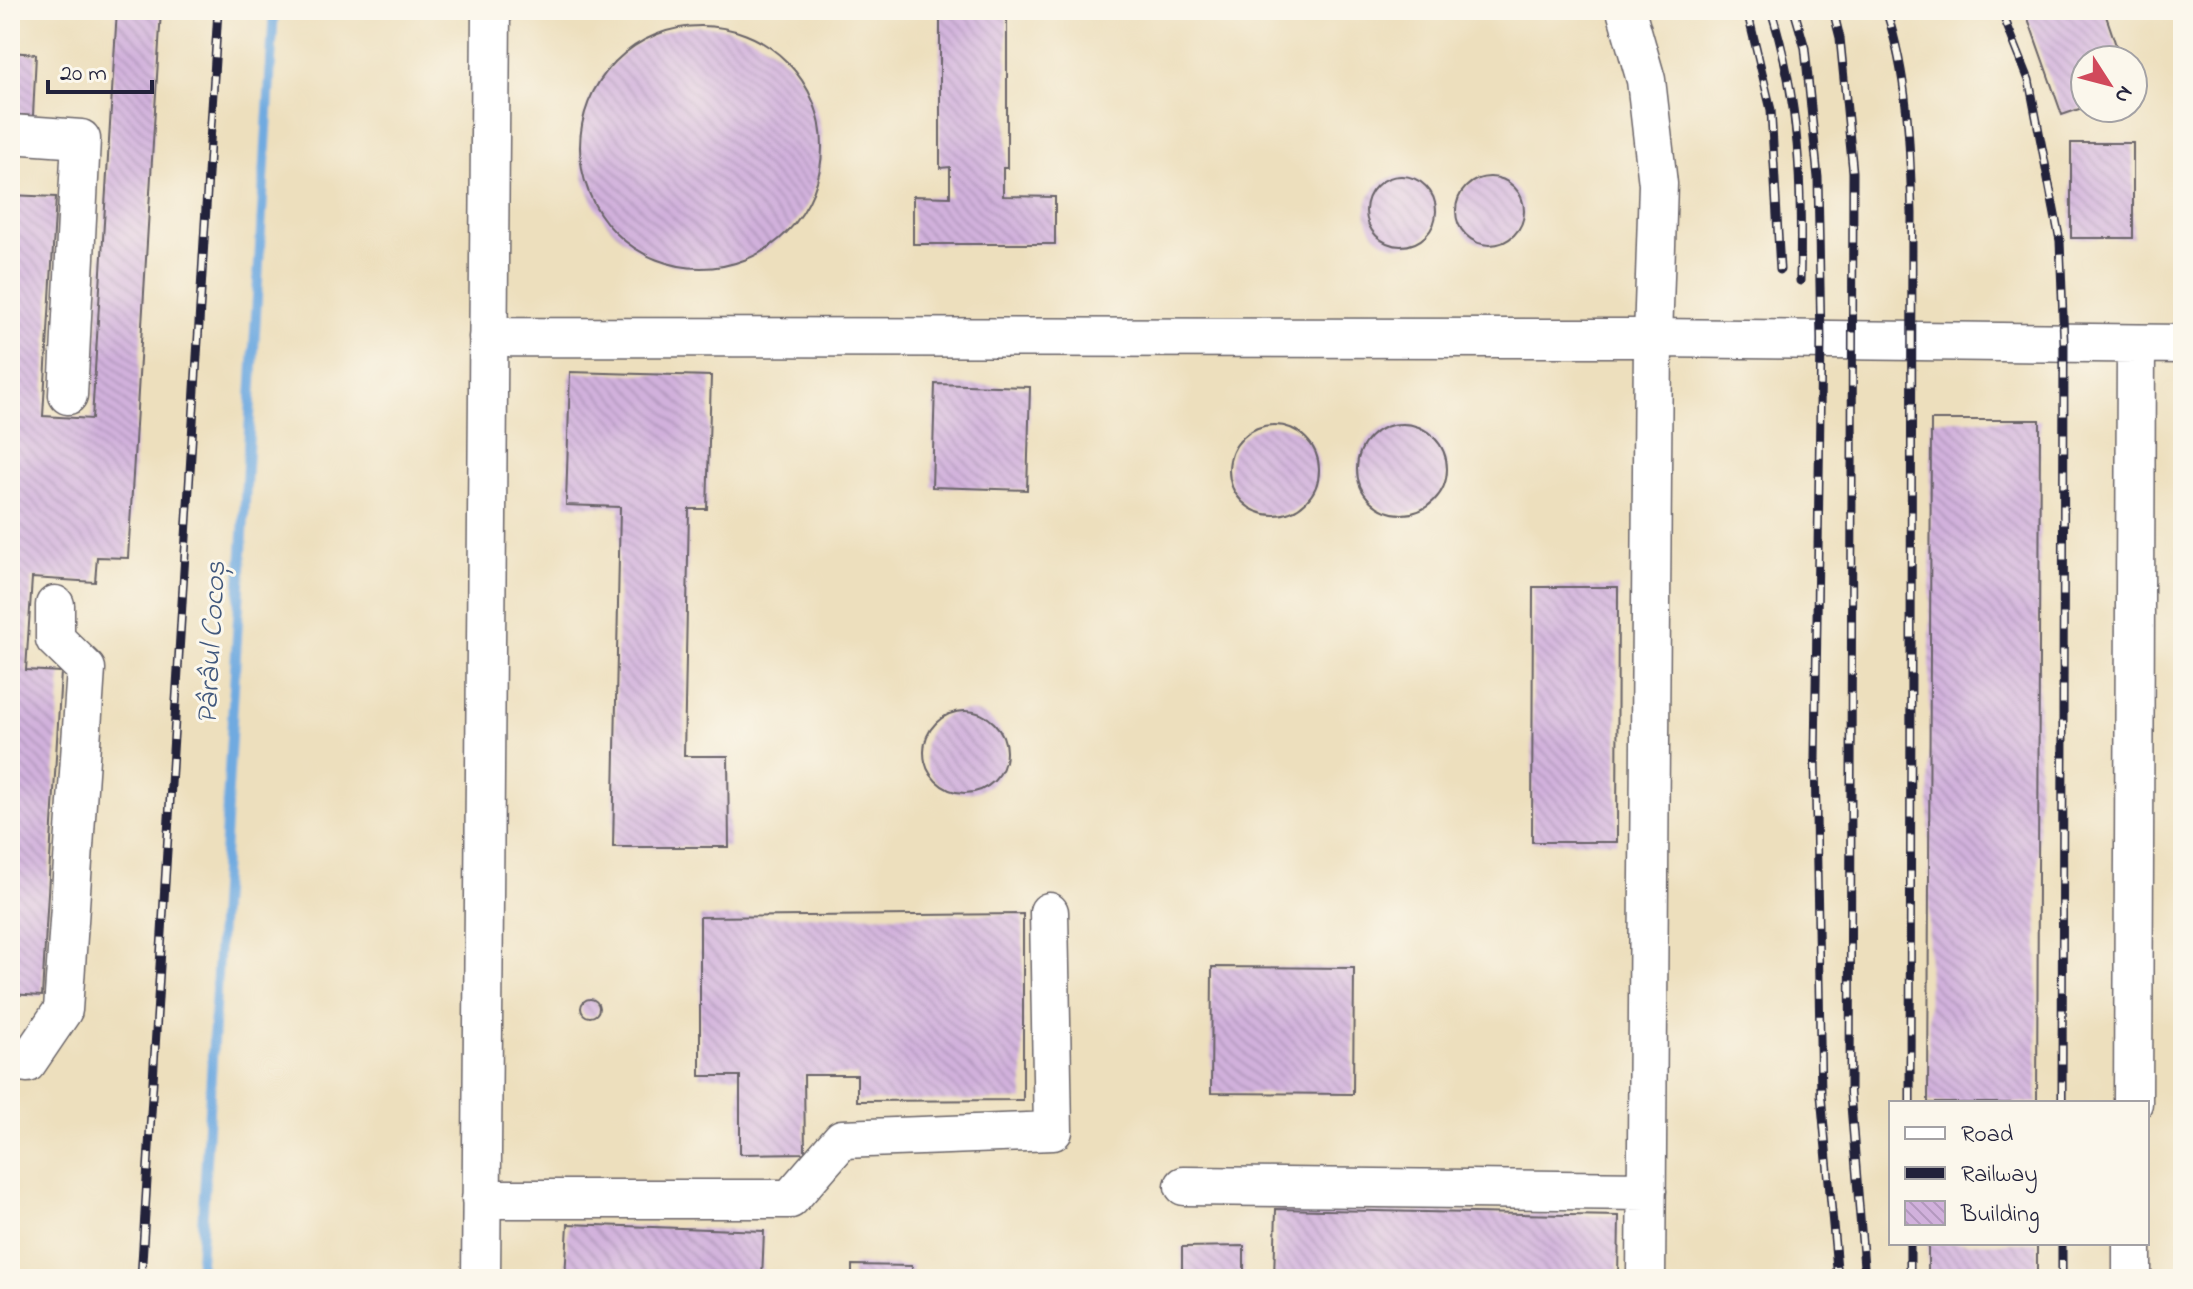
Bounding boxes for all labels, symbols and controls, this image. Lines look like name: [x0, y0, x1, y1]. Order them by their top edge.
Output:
scale bar: [48, 44, 152, 94]
north arrow: [2069, 44, 2149, 124]
text: 20 m: [60, 57, 107, 92]
text: N: [2105, 79, 2140, 109]
water label: Pârâul Cocoș: [187, 560, 239, 726]
legend: [1889, 1101, 2149, 1245]
text: Road: [1961, 1118, 2014, 1153]
text: Railway: [1961, 1158, 2038, 1194]
text: Building: [1960, 1198, 2040, 1233]

